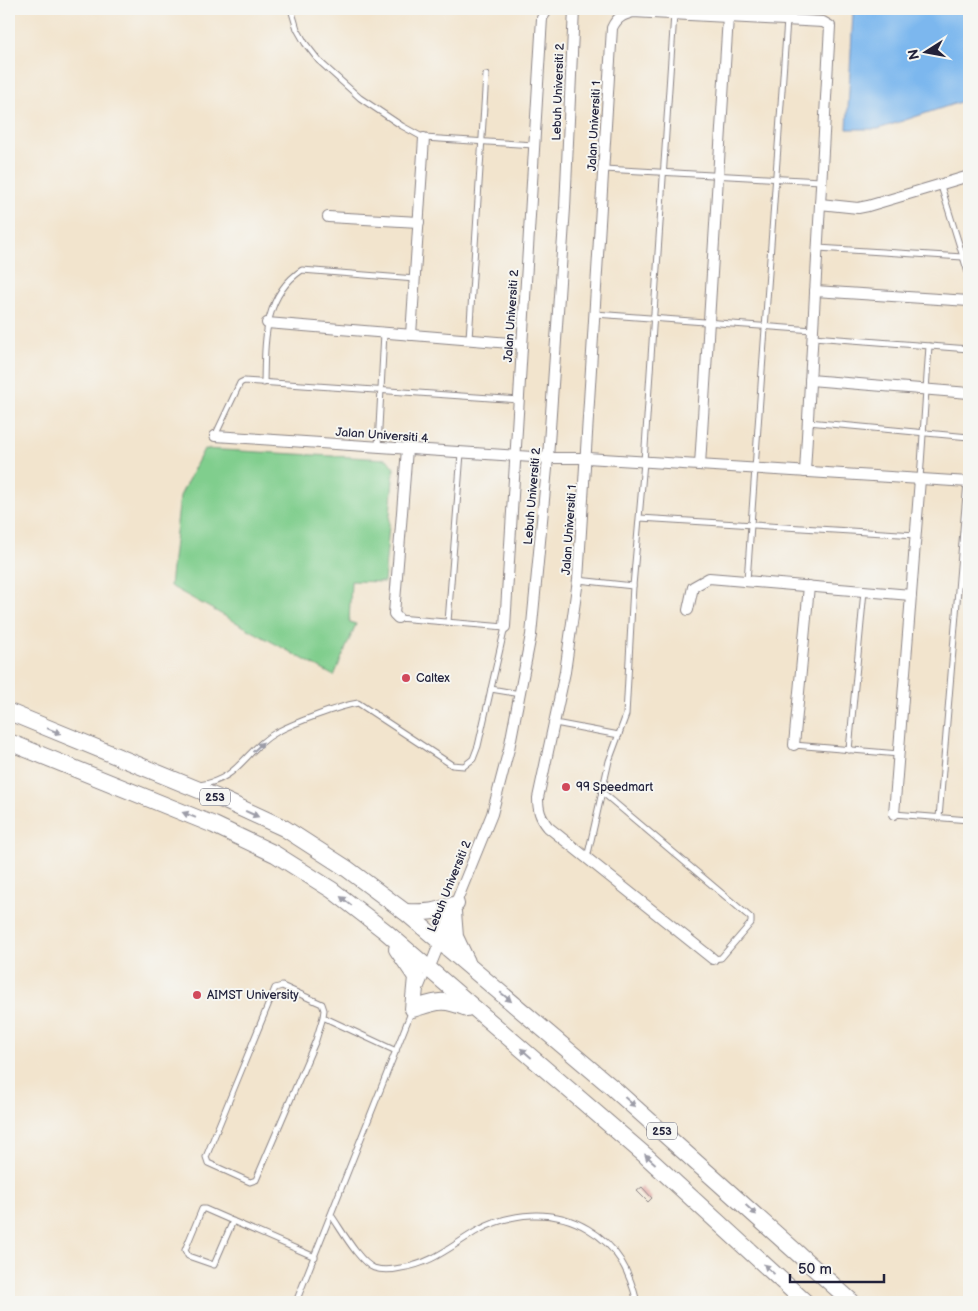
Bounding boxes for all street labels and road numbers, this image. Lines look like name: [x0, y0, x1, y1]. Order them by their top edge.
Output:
street label: Lebuh Universiti 2: [549, 43, 568, 141]
street label: Jalan Universiti 1: [585, 81, 604, 172]
street label: Jalan Universiti 2: [501, 269, 522, 363]
street label: Jalan Universiti 4: [335, 425, 430, 446]
street label: Lebuh Universiti 2: [521, 447, 544, 545]
street label: Jalan Universiti 1: [559, 484, 580, 576]
road number: 253: [200, 789, 230, 806]
street label: Lebuh Universiti 2: [424, 838, 475, 934]
road number: 253: [647, 1122, 677, 1140]

